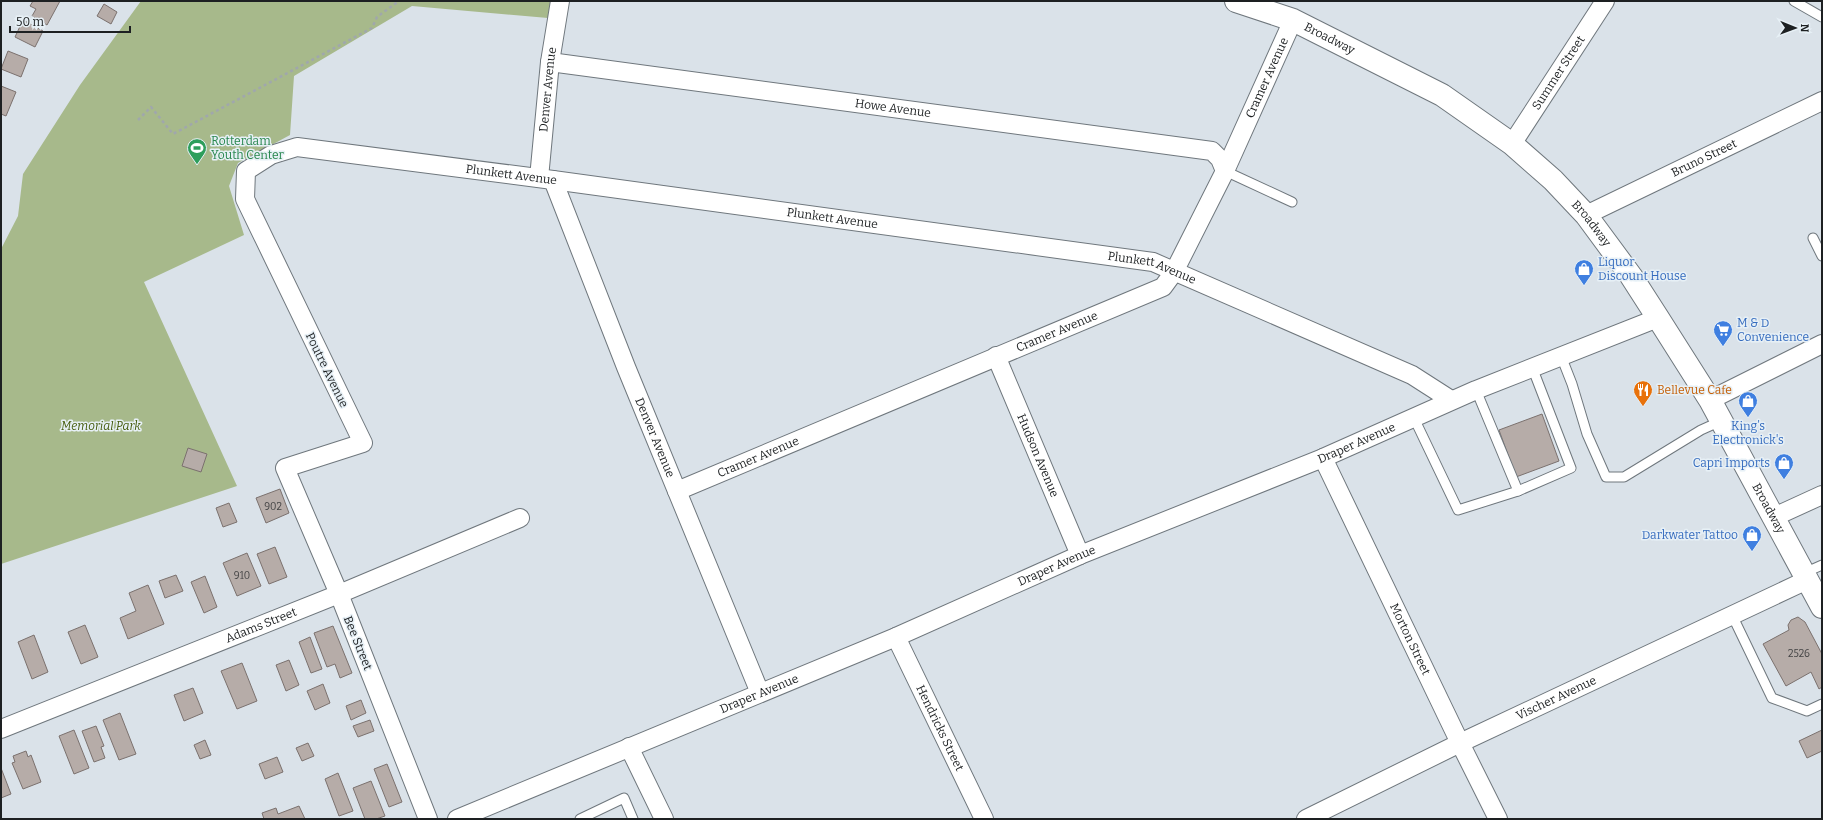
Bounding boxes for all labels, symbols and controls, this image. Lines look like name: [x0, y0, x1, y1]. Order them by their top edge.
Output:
scale bar: [10, 8, 130, 34]
north arrow: [1775, 8, 1815, 48]
text: 50 m: [16, 15, 45, 29]
street label: Broadway: [1302, 20, 1358, 57]
text: N: [1798, 24, 1811, 33]
street label: Summer Street: [1529, 33, 1588, 112]
street label: Cramer Avenue: [1243, 35, 1291, 120]
street label: Denver Avenue: [536, 46, 559, 132]
street label: Howe Avenue: [854, 96, 932, 120]
place label: Rotterdam Youth Center: [211, 134, 285, 162]
street label: Bruno Street: [1669, 136, 1740, 180]
sports icon: Rotterdam Youth Center: [186, 137, 208, 165]
street label: Plunkett Avenue: [465, 162, 558, 187]
street label: Broadway: [1569, 198, 1614, 250]
street label: Plunkett Avenue: [786, 205, 879, 231]
street label: Plunkett Avenue: [1107, 249, 1198, 287]
place label: Liquor Discount House: [1598, 255, 1686, 283]
shop icon: Liquor Discount House: [1573, 258, 1595, 286]
street label: Cramer Avenue: [1014, 308, 1100, 355]
place label: M & D Convenience: [1737, 316, 1809, 344]
supermarket icon: M & D Convenience: [1712, 319, 1734, 347]
street label: Poutre Avenue: [303, 330, 351, 410]
restaurant icon: Bellevue Cafe: [1632, 379, 1654, 407]
place label: Bellevue Cafe: [1657, 383, 1732, 397]
shop icon: King’s Electronick's: [1737, 390, 1759, 418]
street label: Denver Avenue: [632, 396, 678, 480]
street label: Hudson Avenue: [1014, 412, 1062, 499]
park label: Memorial Park: [61, 419, 141, 433]
place label: King’s Electronick's: [1712, 419, 1784, 447]
street label: Draper Avenue: [1316, 420, 1398, 466]
street label: Cramer Avenue: [715, 434, 801, 480]
shop icon: Capri Imports: [1773, 452, 1795, 480]
place label: Capri Imports: [1693, 456, 1770, 470]
street label: Broadway: [1749, 481, 1788, 536]
house number: 902: [264, 501, 282, 513]
shop icon: Darkwater Tattoo: [1741, 524, 1763, 552]
place label: Darkwater Tattoo: [1642, 528, 1738, 542]
street label: Draper Avenue: [1015, 543, 1098, 589]
house number: 910: [234, 570, 250, 582]
street label: Morton Street: [1387, 601, 1434, 678]
street label: Adams Street: [223, 604, 299, 646]
street label: Bee Street: [341, 614, 375, 673]
house number: 2526: [1788, 648, 1810, 660]
street label: Draper Avenue: [718, 671, 800, 716]
street label: Vischer Avenue: [1514, 673, 1599, 723]
street label: Hendricks Street: [913, 683, 967, 774]

